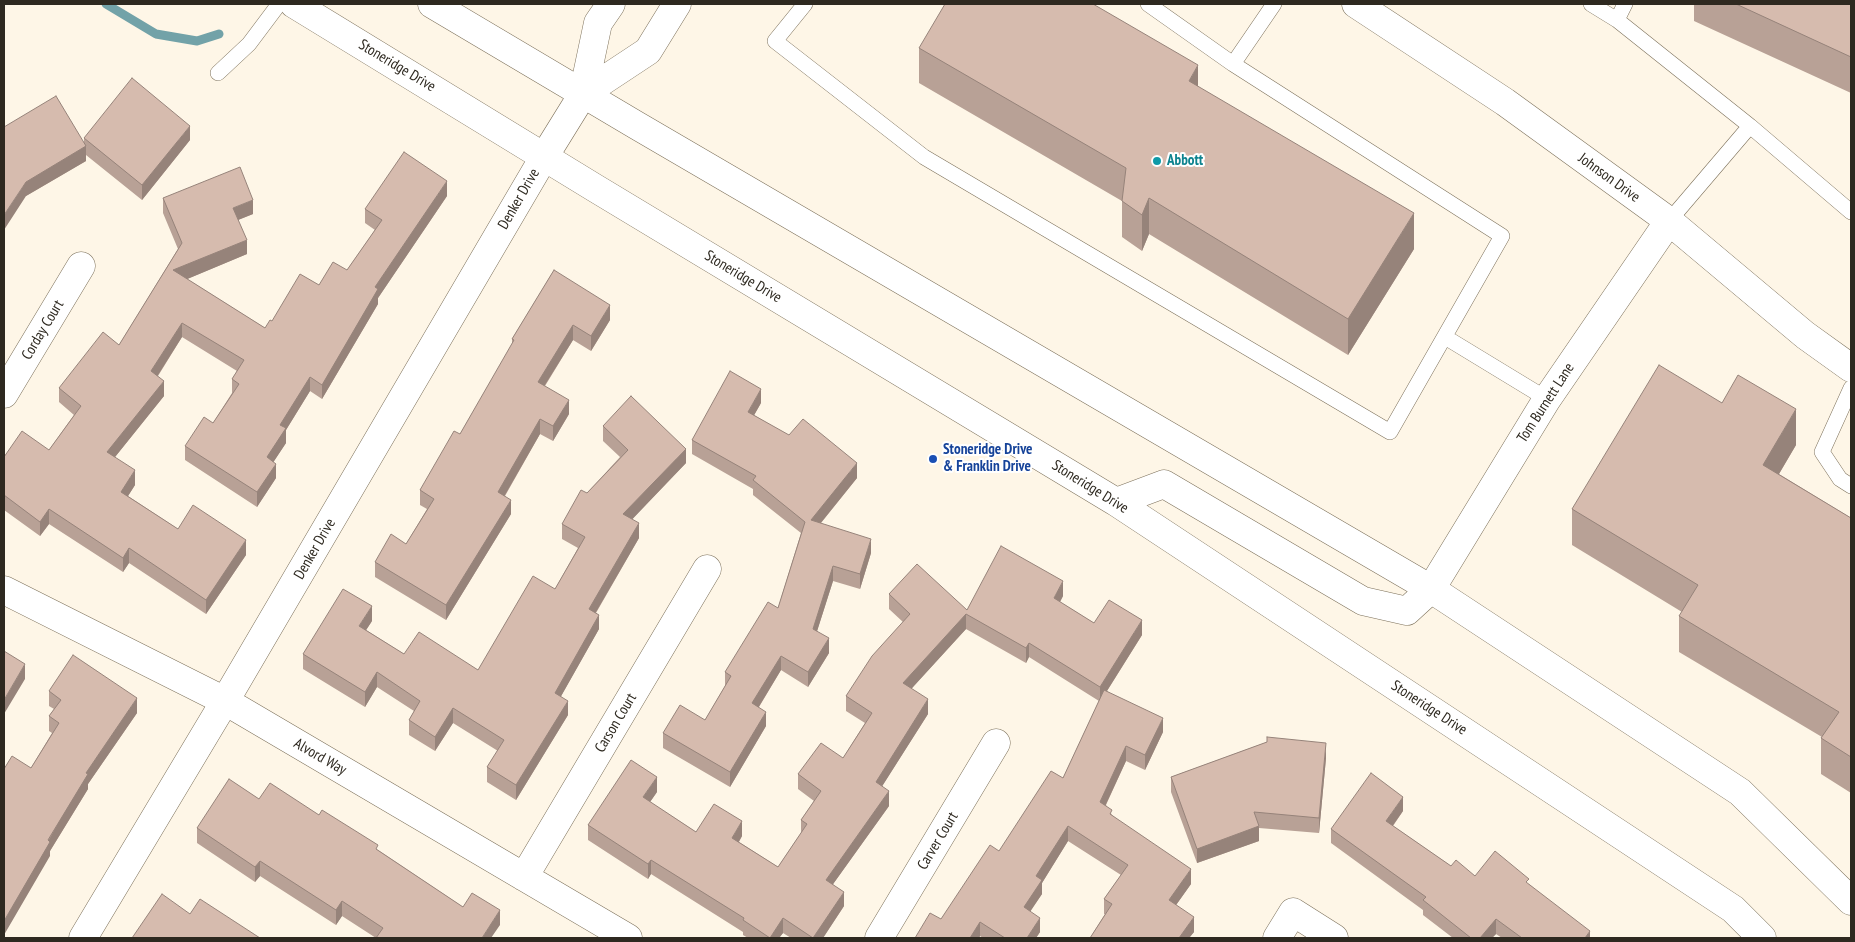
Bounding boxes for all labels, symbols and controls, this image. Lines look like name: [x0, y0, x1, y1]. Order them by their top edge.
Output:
street label: Stoneridge Drive: [355, 36, 439, 96]
street label: Johnson Drive: [1575, 150, 1643, 206]
place label: Abbott: [1167, 152, 1203, 170]
marker: Abbott: [1151, 155, 1163, 167]
street label: Denker Drive: [494, 165, 544, 233]
street label: Stoneridge Drive: [701, 247, 785, 307]
street label: Corday Court: [18, 297, 68, 363]
street label: Tom Burnett Lane: [1514, 360, 1578, 446]
place label: Stoneridge Drive & Franklin Drive: [943, 441, 1032, 476]
marker: Stoneridge Drive & Franklin Drive: [927, 453, 939, 465]
street label: Stoneridge Drive: [1048, 456, 1132, 518]
street label: Denker Drive: [290, 515, 340, 583]
street label: Stoneridge Drive: [1388, 677, 1470, 739]
street label: Carson Court: [591, 690, 641, 756]
street label: Alvord Way: [290, 735, 350, 779]
street label: Carver Court: [914, 809, 962, 873]

